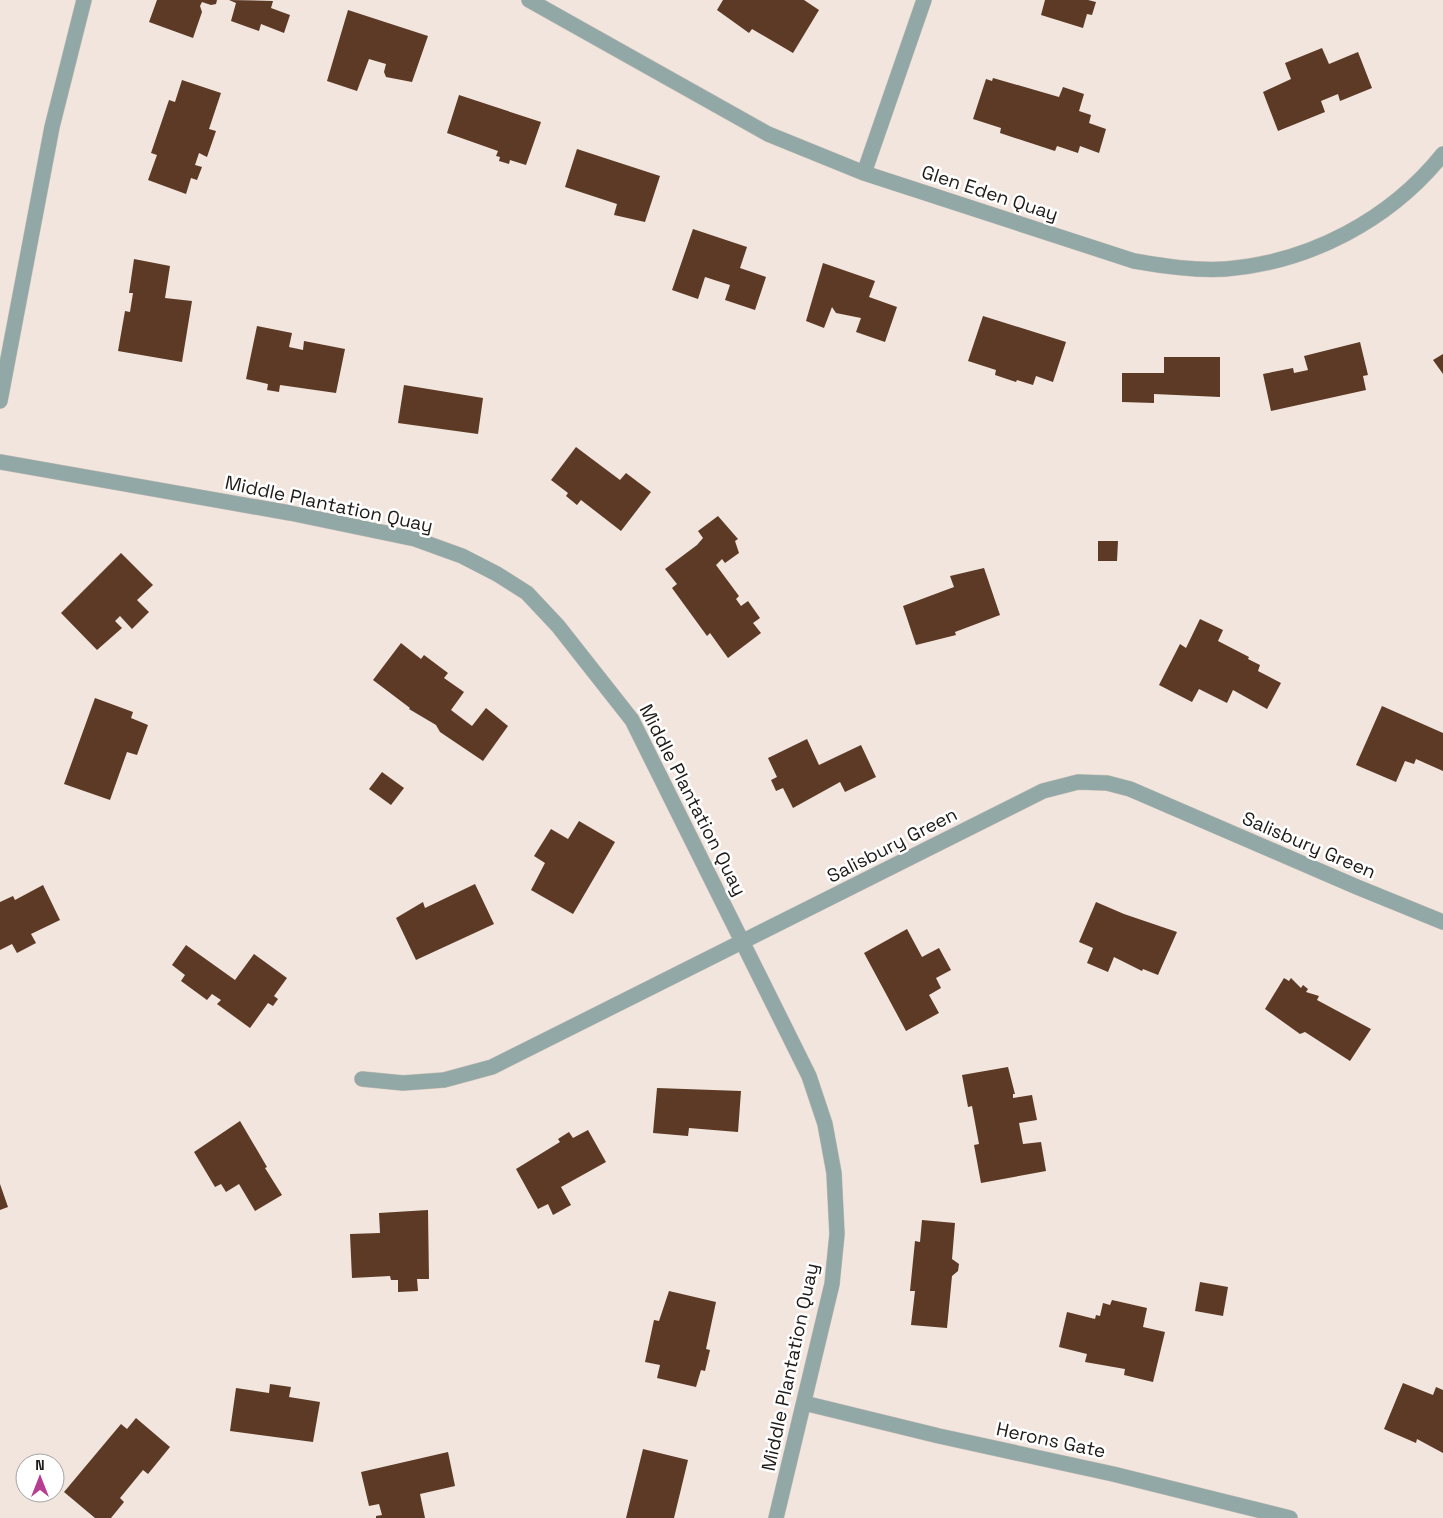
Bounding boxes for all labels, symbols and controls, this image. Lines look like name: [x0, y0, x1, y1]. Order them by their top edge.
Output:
street label: Glen Eden Quay: [918, 159, 1062, 227]
street label: Middle Plantation Quay: [223, 470, 435, 538]
street label: Middle Plantation Quay: [634, 700, 752, 900]
street label: Salisbury Green: [823, 801, 961, 889]
street label: Salisbury Green: [1238, 806, 1380, 884]
street label: Middle Plantation Quay: [756, 1261, 824, 1473]
street label: Herons Gate: [994, 1416, 1108, 1464]
north arrow: [15, 1453, 65, 1503]
text: N: [35, 1456, 45, 1474]

